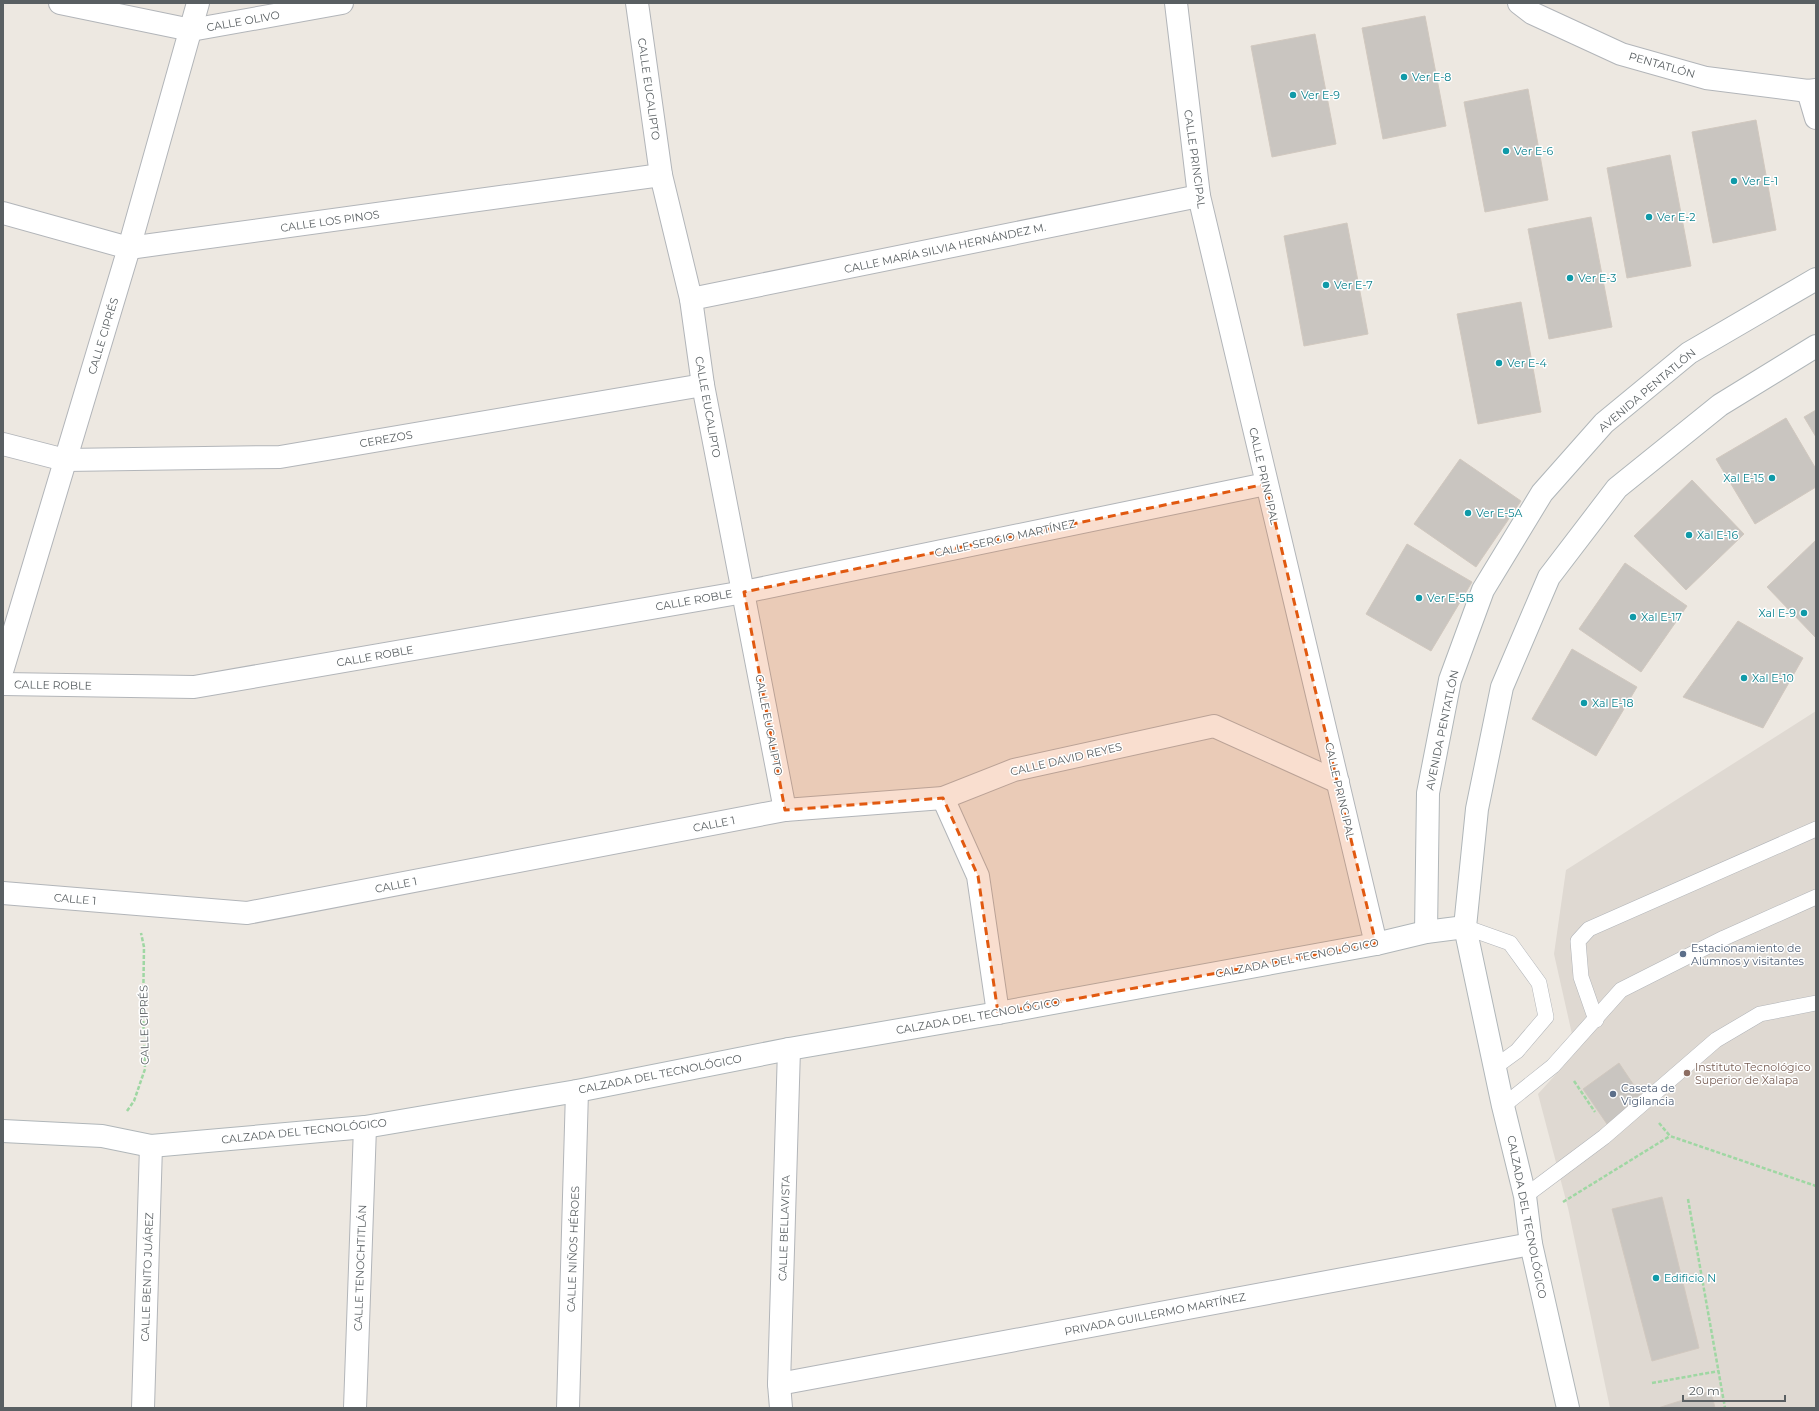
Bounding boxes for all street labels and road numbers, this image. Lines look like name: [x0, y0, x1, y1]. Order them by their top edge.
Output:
street label: CALLE OLIVO: [205, 8, 281, 34]
street label: CALLE EUCALIPTO: [635, 37, 663, 141]
street label: PENTATLÓN: [1627, 49, 1697, 81]
street label: CALLE PRINCIPAL: [1181, 109, 1209, 210]
street label: CALLE LOS PINOS: [280, 207, 381, 235]
street label: CALLE MARÍA SILVIA HERNÁNDEZ M.: [843, 220, 1047, 276]
street label: CALLE CIPRÉS: [85, 296, 121, 376]
street label: AVENIDA PENTATLÓN: [1595, 345, 1699, 435]
street label: CALLE EUCALIPTO: [692, 355, 724, 459]
street label: CALLE PRINCIPAL: [1246, 426, 1282, 527]
street label: CEREZOS: [358, 427, 414, 451]
street label: CALLE SERGIO MARTÍNEZ: [933, 516, 1077, 560]
street label: CALLE ROBLE: [654, 586, 734, 614]
street label: CALLE ROBLE: [335, 642, 415, 670]
street label: AVENIDA PENTATLÓN: [1422, 669, 1462, 791]
street label: CALLE EUCALIPTO: [752, 673, 786, 777]
street label: CALLE ROBLE: [14, 677, 92, 693]
street label: CALLE DAVID REYES: [1009, 739, 1123, 779]
street label: CALLE PRINCIPAL: [1322, 741, 1358, 842]
street label: CALLE 1: [692, 813, 736, 835]
street label: CALLE 1: [374, 874, 418, 896]
street label: CALLE 1: [53, 890, 97, 908]
street label: CALZADA DEL TECNOLÓGICO: [1214, 935, 1380, 981]
street label: CALLE CIPRÉS: [136, 985, 152, 1065]
street label: CALZADA DEL TECNOLÓGICO: [895, 995, 1061, 1037]
street label: CALZADA DEL TECNOLÓGICO: [577, 1051, 743, 1097]
street label: CALZADA DEL TECNOLÓGICO: [221, 1115, 387, 1147]
street label: CALZADA DEL TECNOLÓGICO: [1504, 1134, 1550, 1300]
street label: CALLE BELLAVISTA: [775, 1175, 793, 1281]
street label: CALLE NIÑOS HÉROES: [564, 1185, 582, 1312]
street label: CALLE TENOCHTITLÁN: [351, 1205, 369, 1331]
street label: CALLE BENITO JUÁREZ: [138, 1212, 156, 1342]
street label: PRIVADA GUILLERMO MARTÍNEZ: [1063, 1290, 1247, 1338]

